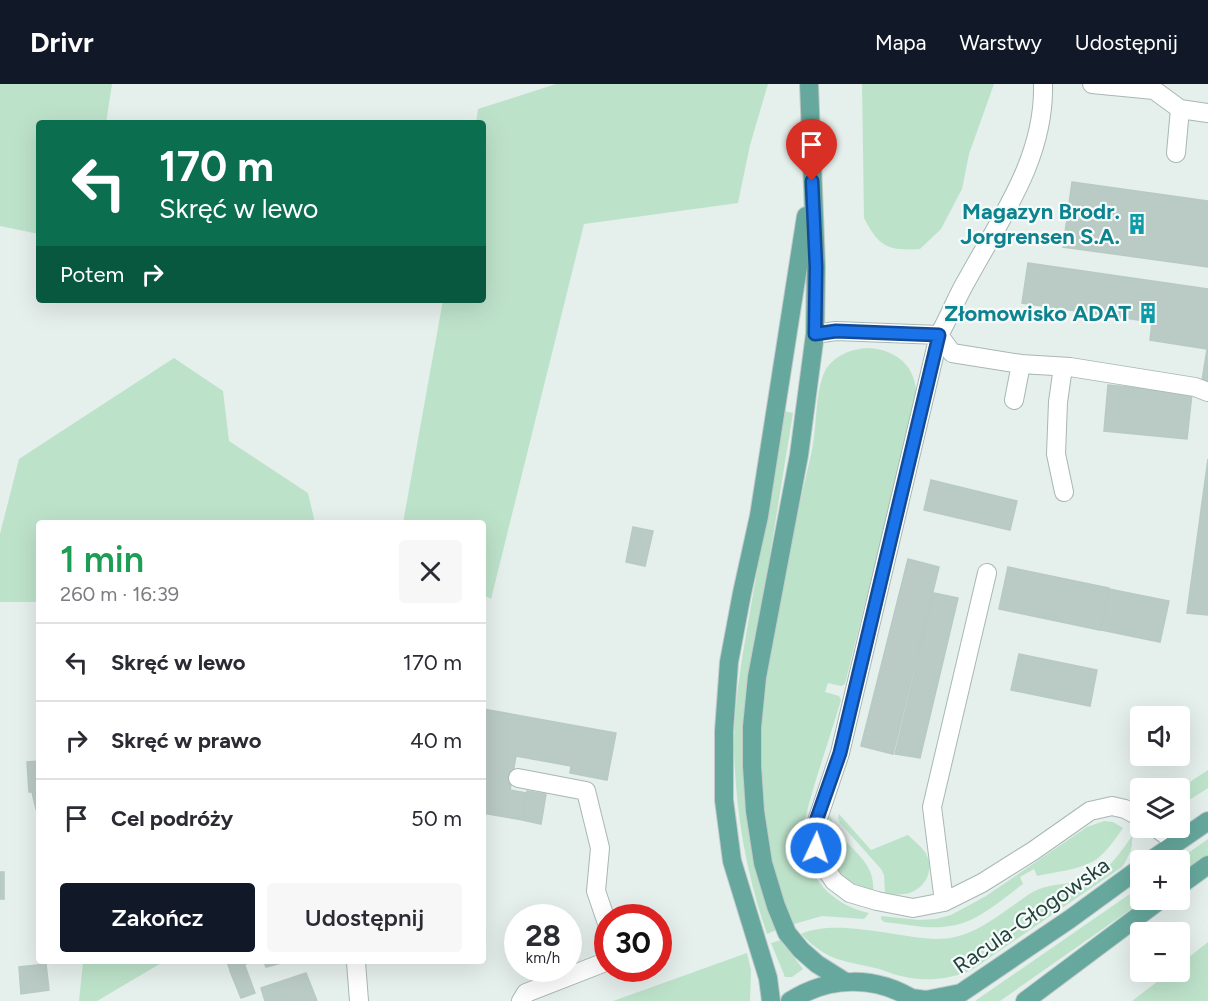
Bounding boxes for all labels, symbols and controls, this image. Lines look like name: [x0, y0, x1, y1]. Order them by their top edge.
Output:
text: Drivr: [30, 25, 94, 59]
text: Mapa: [875, 30, 926, 55]
text: Warstwy: [959, 30, 1042, 55]
text: Udostępnij: [1075, 30, 1178, 55]
pin: [786, 119, 837, 181]
icon: arrive: [795, 128, 828, 161]
text: 170 m: [159, 141, 274, 192]
icon: left: [60, 144, 138, 222]
text: Skręć w lewo: [159, 192, 319, 225]
place label: Magazyn Brodr. Jorgrensen S.A.: [960, 198, 1120, 250]
building icon: Magazyn Brodr. Jorgrensen S.A.: [1125, 212, 1149, 236]
icon: right: [136, 258, 169, 291]
text: Potem: [60, 261, 124, 288]
place label: Złomowisko ADAT: [944, 300, 1131, 327]
building icon: Złomowisko ADAT: [1136, 301, 1160, 325]
text: 1 min: [60, 538, 144, 581]
button: close: [399, 540, 462, 603]
text: 260 m · 16:39: [60, 582, 179, 606]
icon: left: [60, 646, 93, 679]
text: Skręć w lewo: [111, 649, 246, 676]
text: 170 m: [403, 649, 462, 676]
map controls: [1130, 706, 1190, 982]
button: sound: [1130, 706, 1190, 766]
icon: right: [60, 724, 93, 757]
text: Skręć w prawo: [111, 727, 261, 754]
text: 40 m: [410, 727, 462, 754]
button: layers: [1130, 778, 1190, 838]
icon: arrive: [60, 802, 93, 835]
text: Cel podróży: [111, 805, 233, 832]
text: 50 m: [411, 805, 462, 832]
position arrow: [784, 816, 848, 880]
button: +: [1130, 850, 1190, 910]
street label: Racula-Głogowska: [948, 851, 1115, 979]
button: Zakończ: [60, 883, 255, 952]
button: Udostępnij: [267, 883, 462, 952]
speed limit sign: 30: [594, 904, 672, 982]
text: 28: [525, 917, 561, 954]
button: −: [1130, 922, 1190, 982]
text: km/h: [526, 949, 560, 967]

